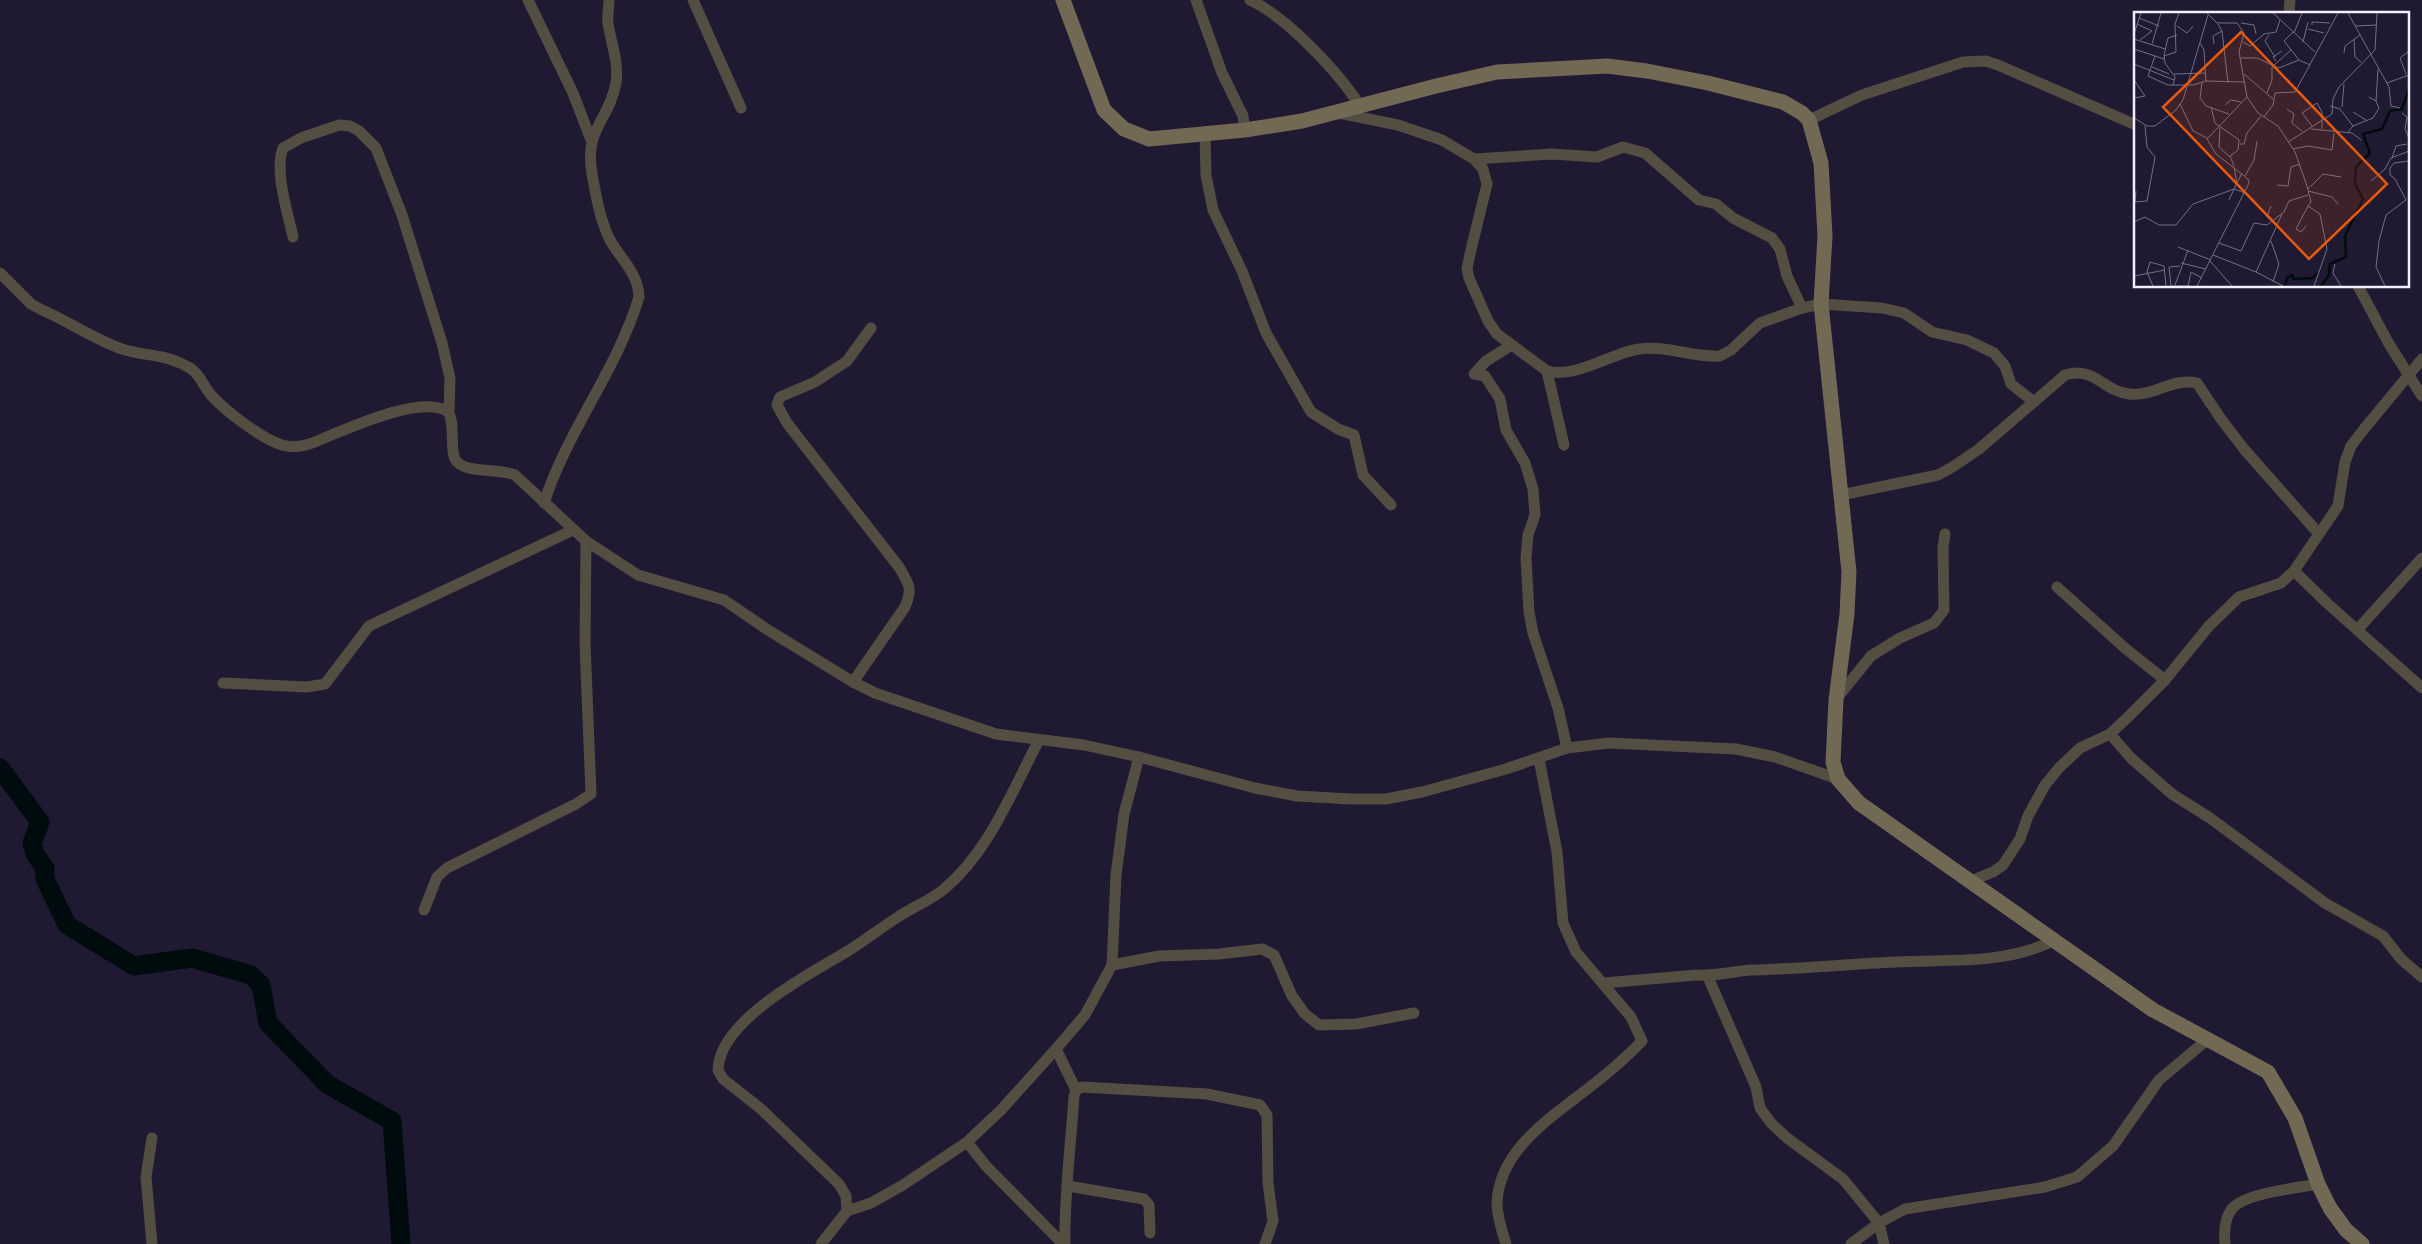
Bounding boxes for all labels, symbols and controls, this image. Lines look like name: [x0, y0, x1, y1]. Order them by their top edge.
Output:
inset map: [2134, 12, 2410, 288]

